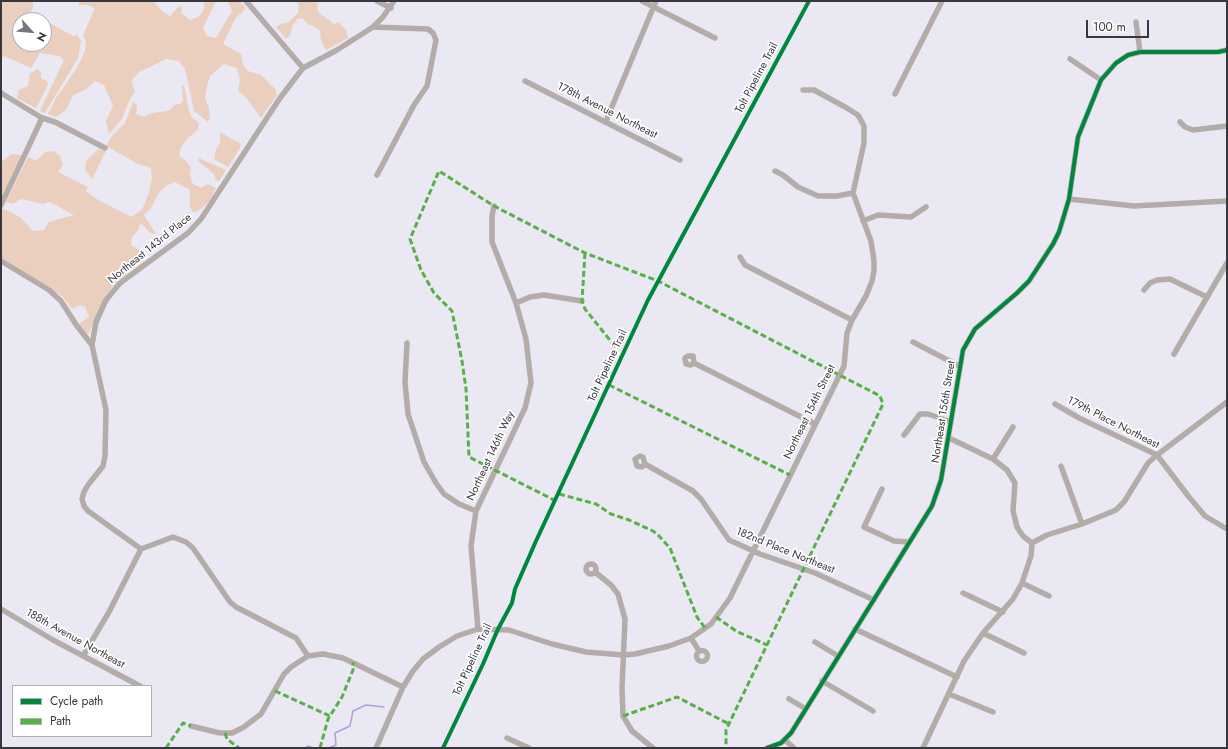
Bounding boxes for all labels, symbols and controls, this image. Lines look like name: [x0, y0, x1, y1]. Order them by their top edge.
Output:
north arrow: [12, 12, 52, 52]
scale bar: [1088, 12, 1151, 38]
text: 100 m: [1093, 18, 1126, 36]
text: N: [33, 29, 51, 45]
street label: Tolt Pipeline Trail: [733, 40, 781, 116]
street label: 178th Avenue Northeast: [555, 80, 659, 142]
street label: Northeast 143rd Place: [106, 211, 194, 287]
street label: Tolt Pipeline Trail: [586, 328, 630, 404]
street label: Northeast 156th Street: [929, 360, 959, 464]
street label: Northeast 154th Street: [781, 363, 839, 461]
street label: 179th Place Northeast: [1065, 394, 1161, 452]
street label: Northeast 146th Way: [464, 409, 518, 503]
street label: 182nd Place Northeast: [734, 525, 836, 577]
street label: 188th Avenue Northeast: [23, 606, 127, 672]
street label: Tolt Pipeline Trail: [451, 622, 495, 698]
legend: [12, 685, 152, 737]
text: Cycle path: [50, 692, 103, 710]
text: Path: [50, 712, 71, 730]

